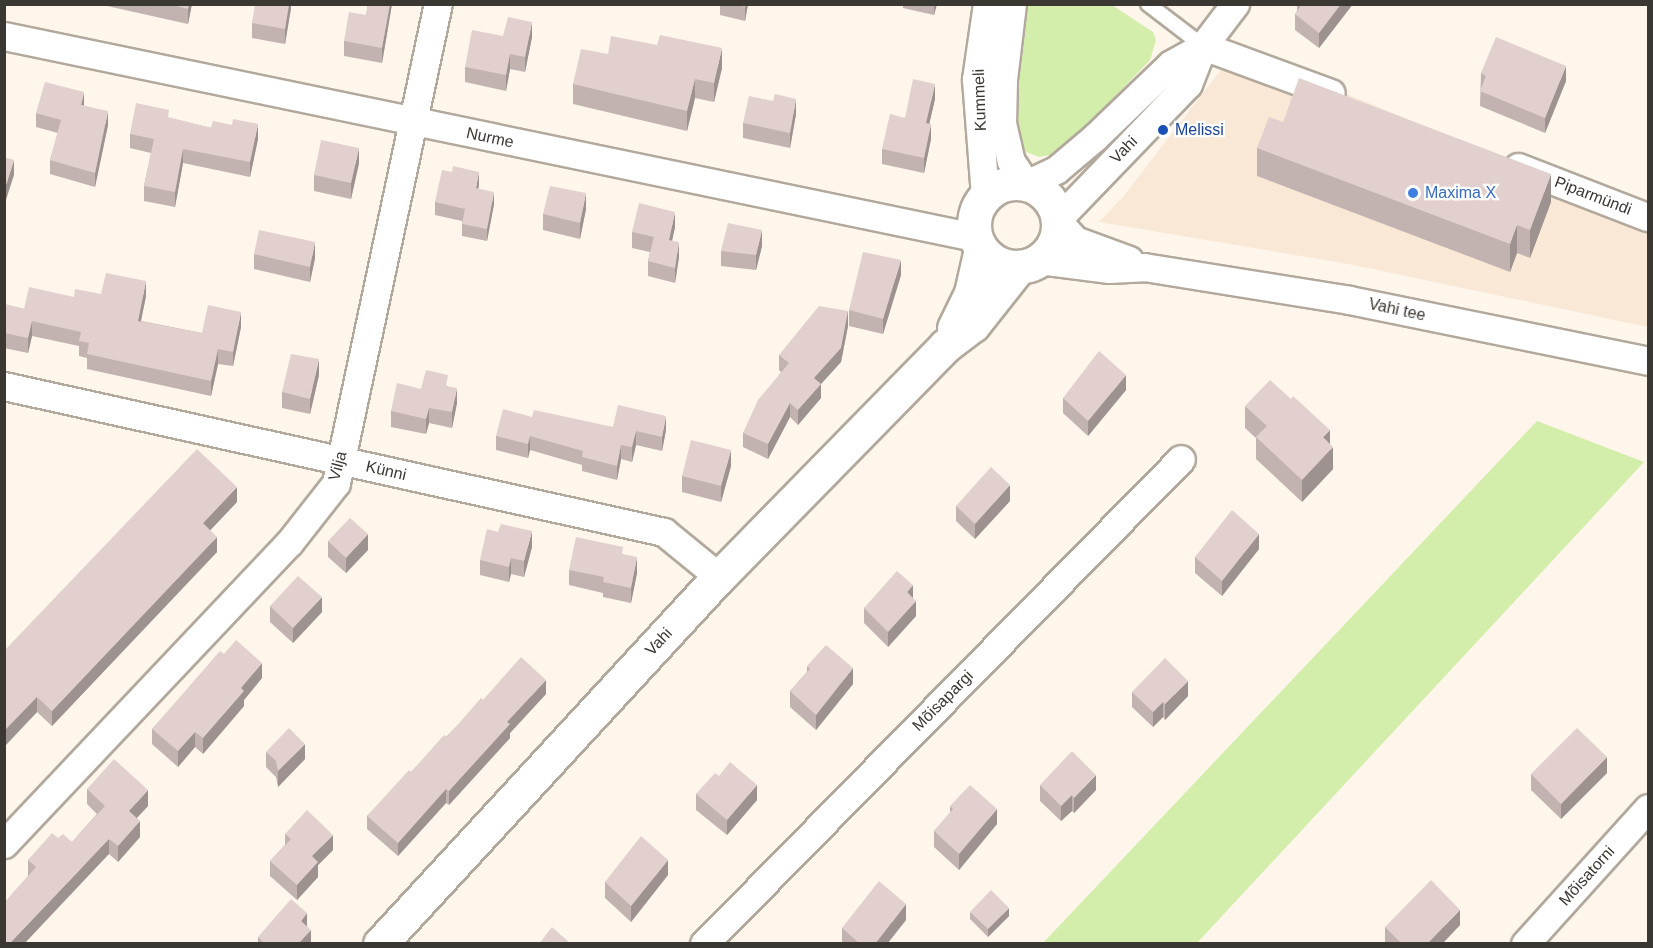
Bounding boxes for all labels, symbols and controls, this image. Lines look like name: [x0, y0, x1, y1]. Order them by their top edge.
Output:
street label: Kummeli: [969, 69, 991, 131]
place label: Melissi: [1175, 120, 1224, 140]
marker: Melissi: [1156, 123, 1170, 137]
street label: Nurme: [465, 124, 515, 152]
street label: Vahi: [1106, 132, 1142, 168]
street label: Piparmündi: [1552, 173, 1634, 219]
place label: Maxima X: [1425, 183, 1496, 203]
marker: Maxima X: [1406, 186, 1420, 200]
street label: Vahi tee: [1367, 295, 1427, 325]
street label: Vilja: [325, 449, 351, 483]
street label: Künni: [364, 457, 408, 485]
street label: Vahi: [641, 624, 677, 660]
street label: Mõisapargi: [909, 667, 977, 735]
street label: Mõisatorni: [1555, 842, 1619, 910]

